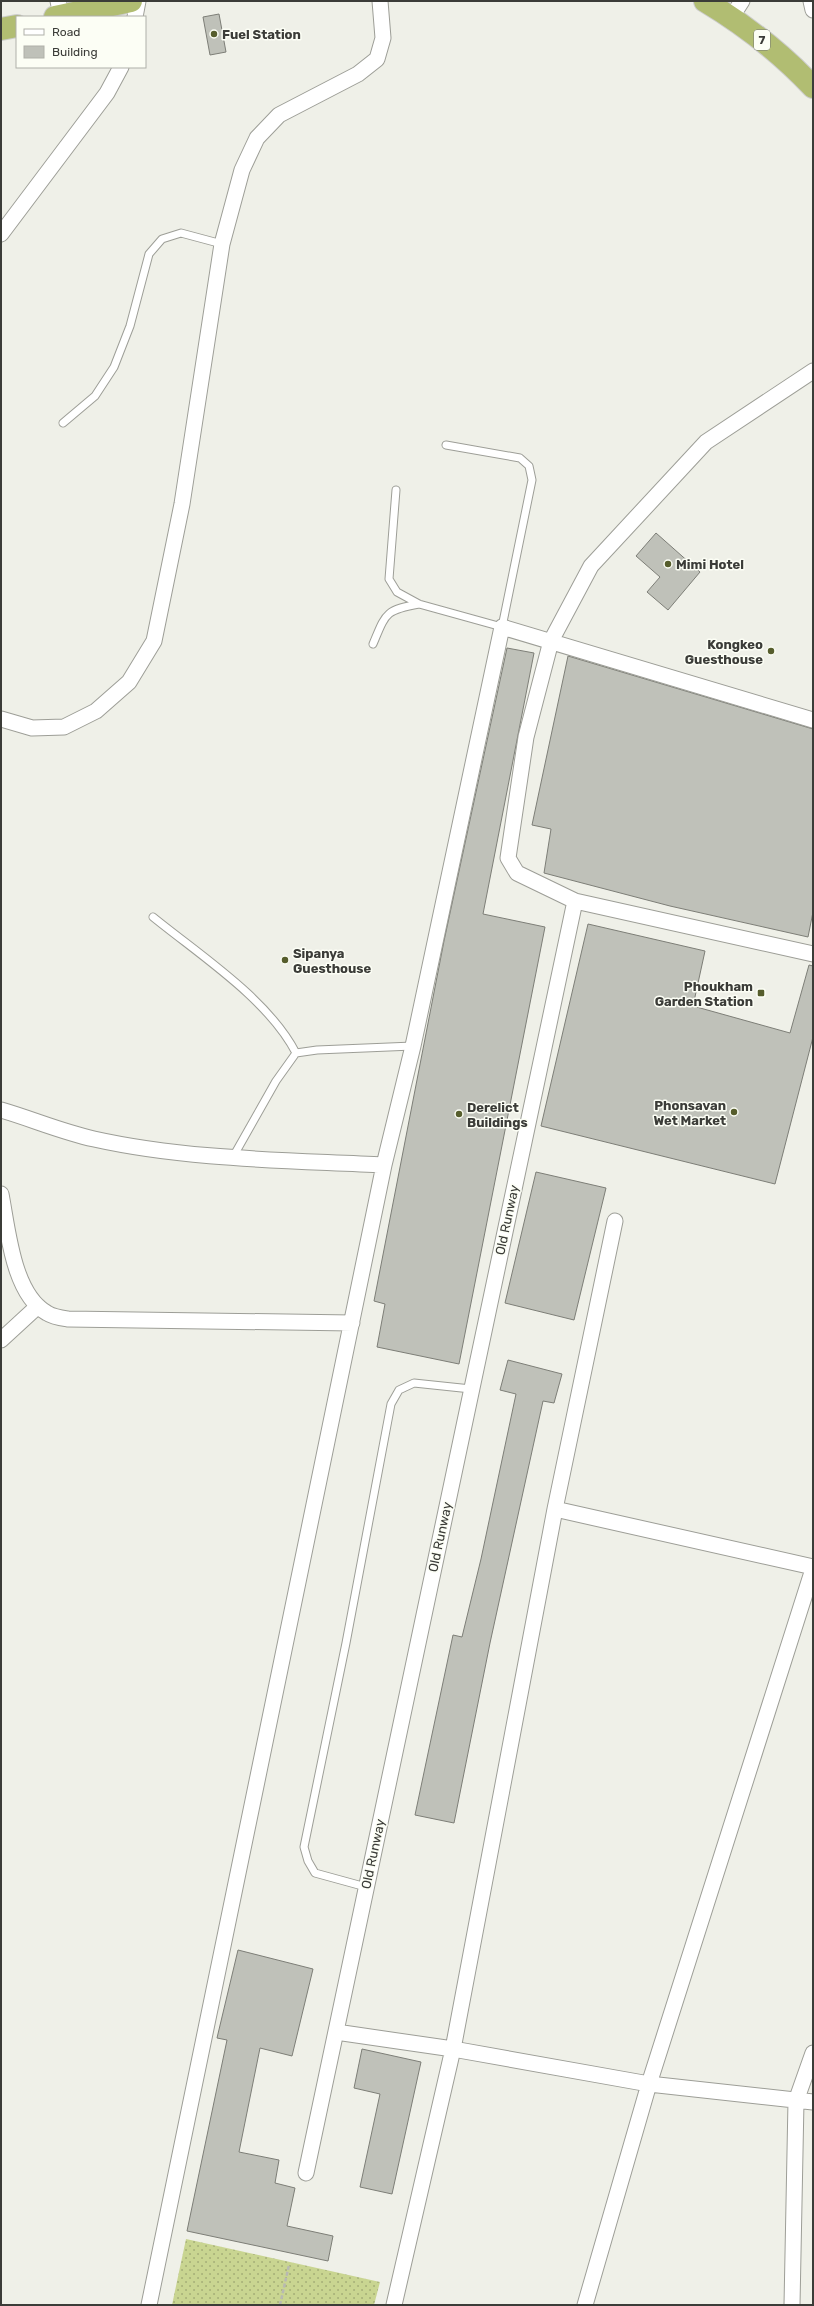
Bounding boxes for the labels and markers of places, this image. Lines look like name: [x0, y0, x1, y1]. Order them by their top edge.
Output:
place label: Fuel Station: [222, 27, 301, 42]
marker: Fuel Station: [209, 29, 219, 39]
place label: Mimi Hotel: [676, 557, 744, 572]
marker: Mimi Hotel: [663, 559, 673, 569]
place label: Kongkeo Guesthouse: [685, 637, 763, 667]
marker: Kongkeo Guesthouse: [766, 646, 776, 656]
place label: Sipanya Guesthouse: [293, 946, 372, 976]
marker: Sipanya Guesthouse: [280, 955, 290, 965]
place label: Phoukham Garden Station: [655, 979, 753, 1009]
marker: Phoukham Garden Station: [756, 988, 766, 998]
place label: Phonsavan Wet Market: [653, 1098, 726, 1128]
place label: Derelict Buildings: [467, 1100, 528, 1130]
marker: Phonsavan Wet Market: [729, 1107, 739, 1117]
marker: Derelict Buildings: [454, 1109, 464, 1119]

